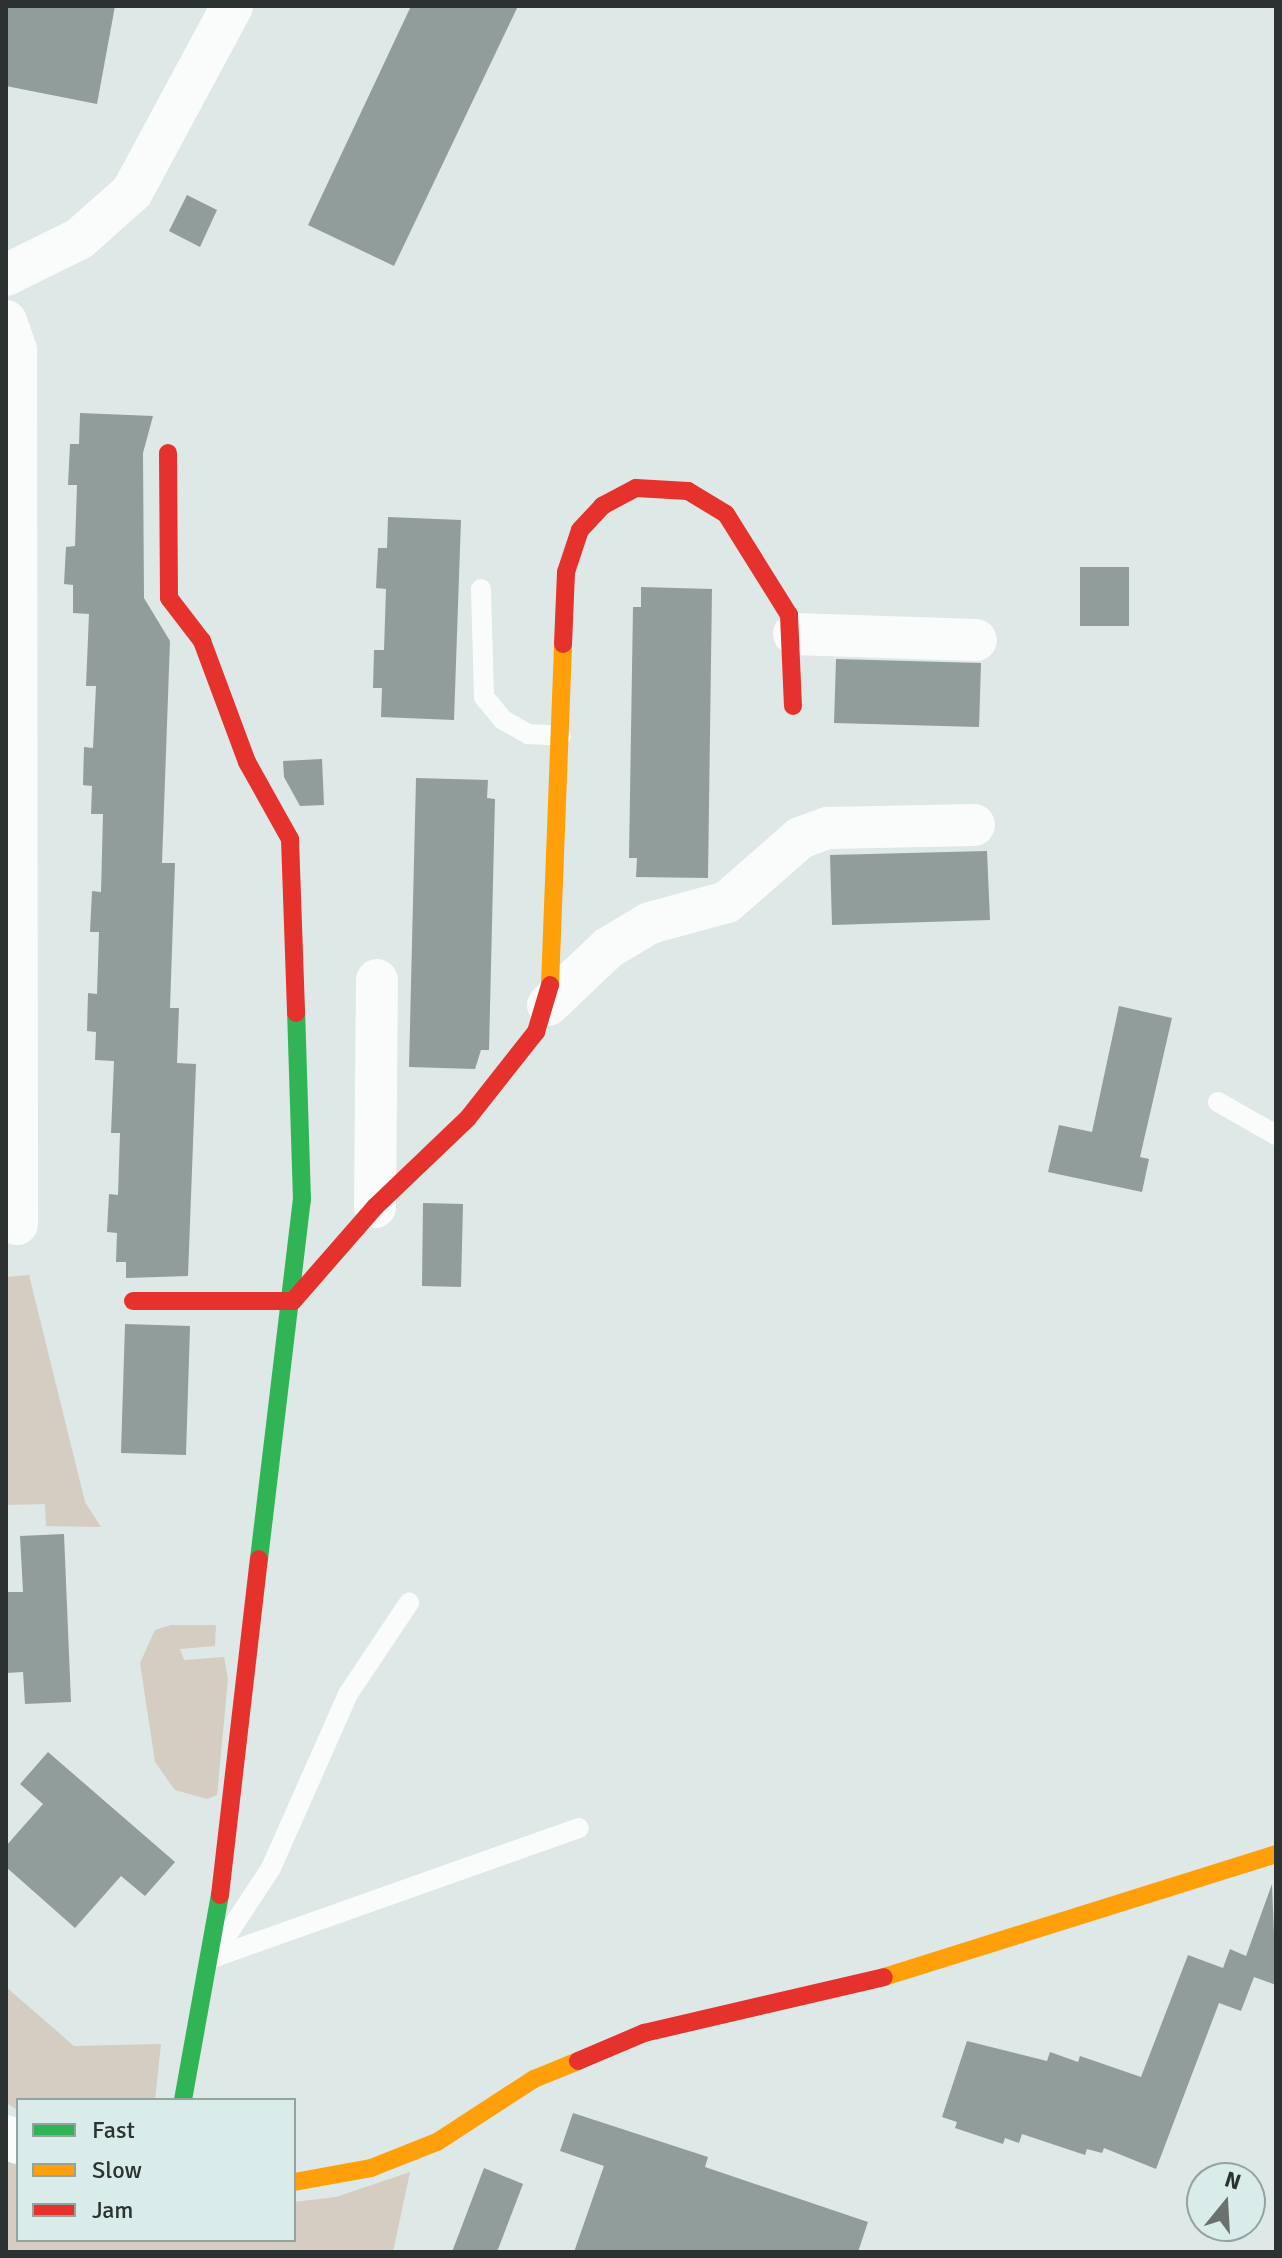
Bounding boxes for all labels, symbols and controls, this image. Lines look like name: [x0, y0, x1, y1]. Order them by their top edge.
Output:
legend: [16, 2098, 296, 2242]
text: Fast: [92, 2115, 135, 2145]
text: Slow: [92, 2155, 142, 2185]
north arrow: [1186, 2162, 1266, 2242]
text: N: [1221, 2165, 1244, 2196]
text: Jam: [92, 2195, 133, 2225]

